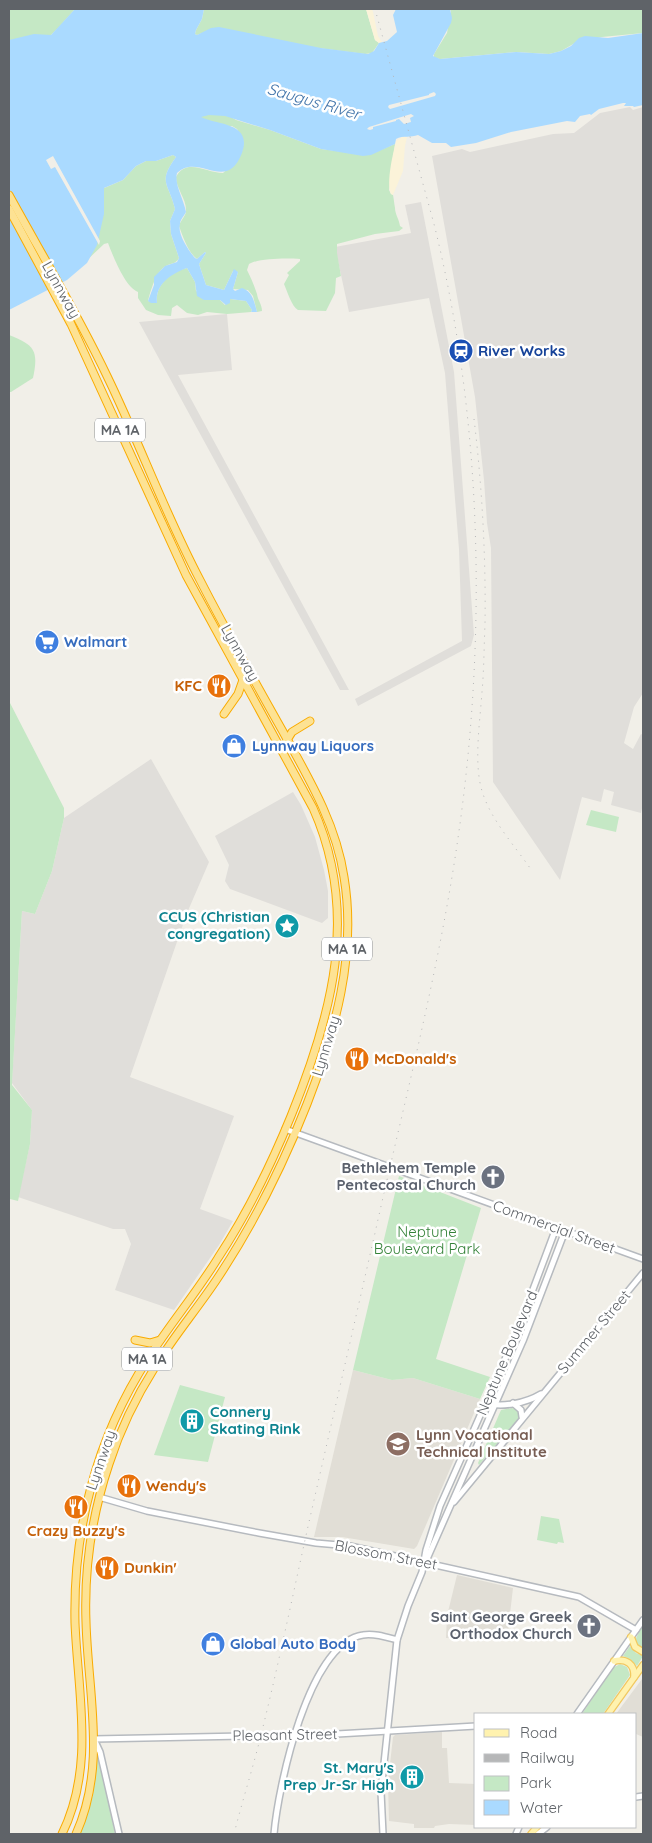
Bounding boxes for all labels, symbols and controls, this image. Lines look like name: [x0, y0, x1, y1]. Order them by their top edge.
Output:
water label: Saugus River: [265, 78, 365, 124]
street label: Lynnway: [38, 258, 85, 322]
station icon: River Works: [448, 338, 474, 364]
place label: River Works: [478, 341, 565, 360]
road number: MA 1A: [95, 418, 145, 442]
street label: Lynnway: [217, 621, 264, 685]
supermarket icon: Walmart: [34, 629, 60, 655]
place label: Walmart: [64, 632, 127, 651]
restaurant icon: KFC: [206, 673, 232, 699]
place label: KFC: [174, 676, 203, 695]
shop icon: Lynnway Liquors: [221, 733, 247, 759]
place label: Lynnway Liquors: [252, 736, 374, 755]
place label: CCUS (Christian congregation): [159, 907, 270, 943]
place icon: CCUS (Christian congregation): [274, 913, 300, 939]
road number: MA 1A: [322, 938, 372, 961]
street label: Lynnway: [307, 1013, 344, 1079]
restaurant icon: McDonald's: [344, 1046, 370, 1072]
place label: McDonald's: [374, 1049, 456, 1068]
place label: Bethlehem Temple Pentecostal Church: [336, 1158, 476, 1194]
church icon: Bethlehem Temple Pentecostal Church: [480, 1164, 506, 1190]
street label: Commercial Street: [490, 1196, 618, 1257]
park label: Neptune Boulevard Park: [374, 1222, 480, 1258]
street label: Summer Street: [553, 1286, 634, 1377]
street label: Neptune Boulevard: [472, 1287, 541, 1418]
road number: MA 1A: [122, 1348, 172, 1370]
place label: Connery Skating Rink: [210, 1402, 301, 1438]
building icon: Connery Skating Rink: [179, 1408, 205, 1434]
place label: Lynn Vocational Technical Institute: [416, 1425, 547, 1461]
street label: Lynnway: [81, 1427, 120, 1492]
school or university icon: Lynn Vocational Technical Institute: [385, 1431, 411, 1457]
restaurant icon: Wendy's: [116, 1473, 142, 1499]
place label: Wendy's: [146, 1476, 206, 1495]
restaurant icon: Crazy Buzzy's: [63, 1494, 89, 1520]
place label: Crazy Buzzy's: [27, 1521, 125, 1540]
street label: Blossom Street: [333, 1535, 439, 1574]
restaurant icon: Dunkin': [94, 1555, 120, 1581]
place label: Dunkin': [124, 1558, 177, 1577]
place label: Saint George Greek Orthodox Church: [431, 1607, 572, 1643]
church icon: Saint George Greek Orthodox Church: [576, 1613, 602, 1639]
shop icon: Global Auto Body: [200, 1631, 226, 1657]
place label: Global Auto Body: [230, 1634, 356, 1653]
legend: [474, 1713, 637, 1828]
text: Road: [520, 1723, 557, 1742]
street label: Pleasant Street: [232, 1724, 338, 1745]
text: Railway: [520, 1748, 575, 1767]
place label: St. Mary's Prep Jr-Sr High: [283, 1758, 394, 1794]
building icon: St. Mary's Prep Jr-Sr High: [399, 1764, 425, 1790]
text: Park: [520, 1773, 552, 1792]
text: Water: [520, 1798, 563, 1817]

